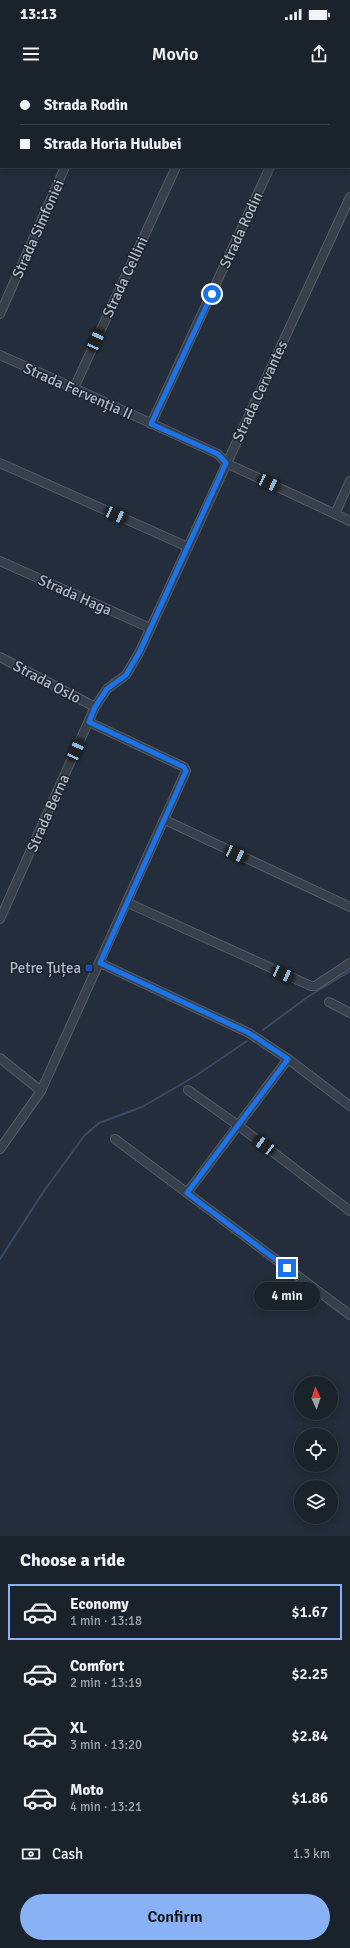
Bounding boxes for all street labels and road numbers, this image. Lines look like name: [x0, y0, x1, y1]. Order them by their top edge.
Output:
street label: Strada Simfoniei: [8, 177, 68, 281]
street label: Strada Rodin: [215, 189, 267, 271]
street label: Strada Cellini: [99, 234, 151, 320]
street label: Strada Cervantes: [229, 337, 291, 444]
street label: Strada Fervenția II: [20, 359, 135, 424]
street label: Strada Haga: [35, 571, 115, 619]
street label: Strada Oslo: [10, 657, 84, 707]
street label: Strada Berna: [23, 771, 73, 855]

